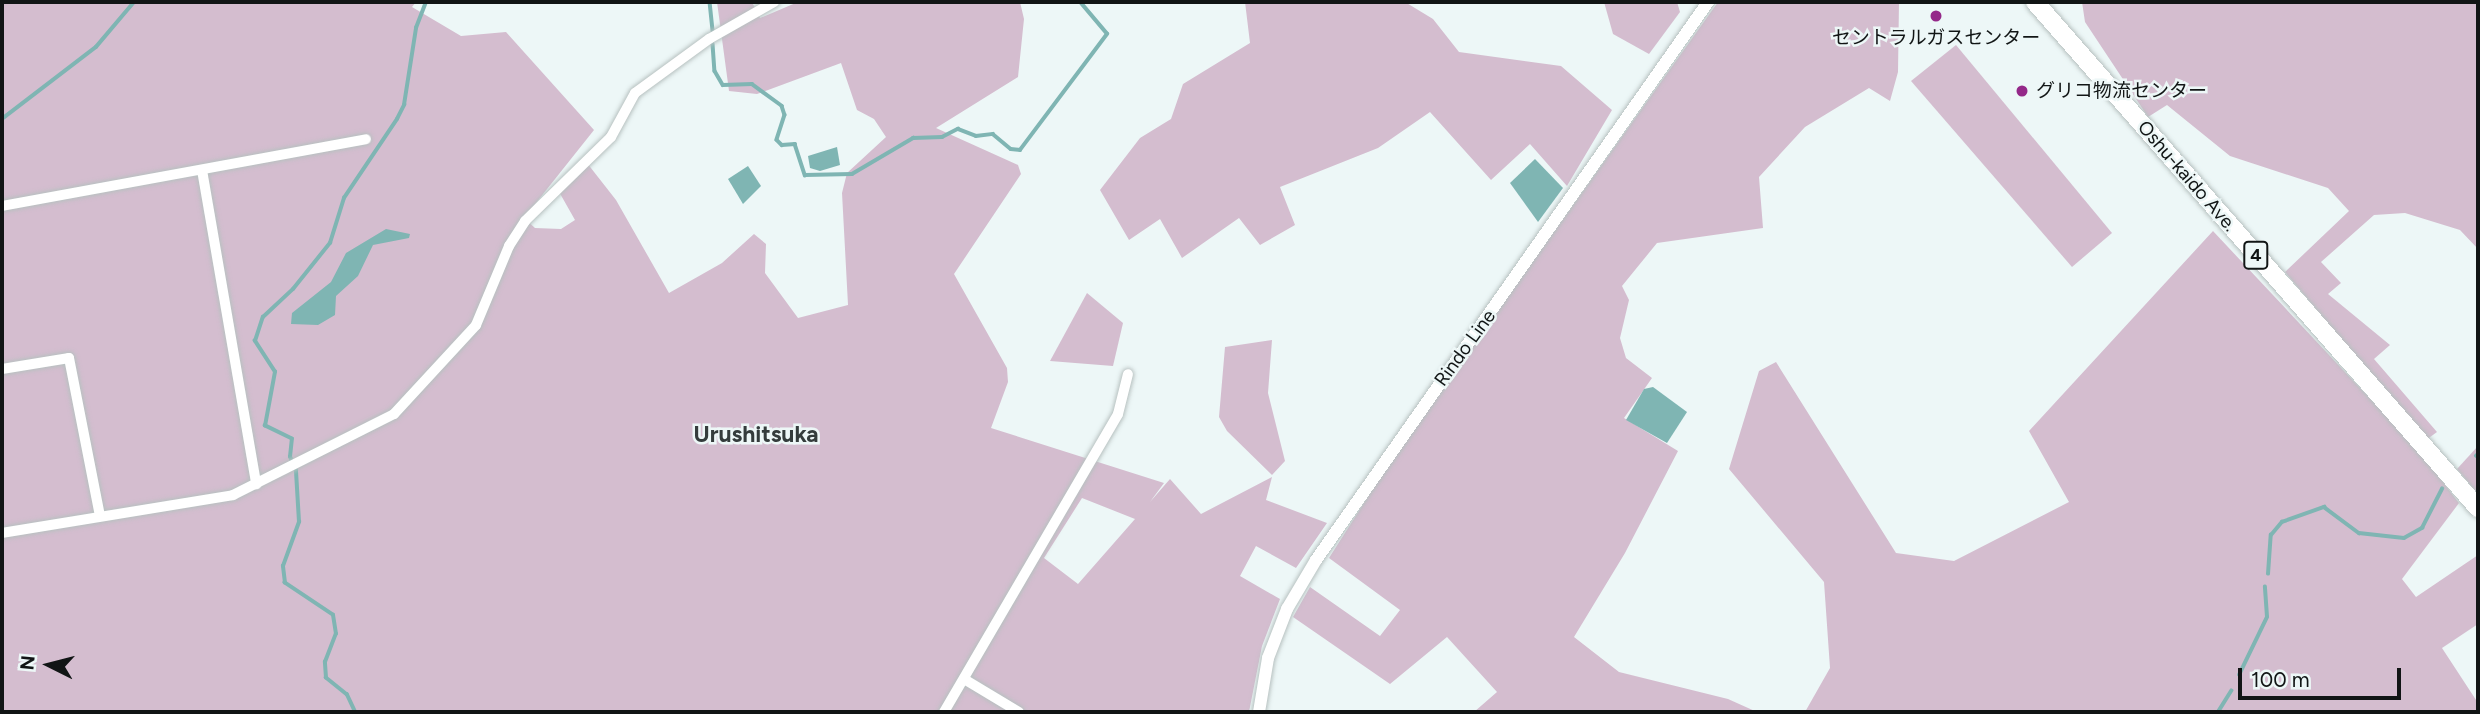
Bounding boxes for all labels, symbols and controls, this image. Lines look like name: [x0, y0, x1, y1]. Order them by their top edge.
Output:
marker: セントラルガスセンター: [1928, 8, 1944, 24]
place label: セントラルガスセンター: [1832, 27, 2040, 49]
place label: グリコ物流センター: [2036, 80, 2207, 102]
marker: グリコ物流センター: [2014, 83, 2030, 99]
street label: Oshu-kaido Ave.: [2133, 116, 2241, 236]
road number: 4: [2242, 241, 2270, 270]
street label: Rindo Line: [1430, 305, 1500, 391]
district label: Urushitsuka: [694, 420, 818, 448]
north arrow: [14, 630, 84, 700]
text: N: [15, 654, 40, 671]
scale bar: [2242, 654, 2405, 698]
text: 100 m: [2251, 667, 2310, 692]

